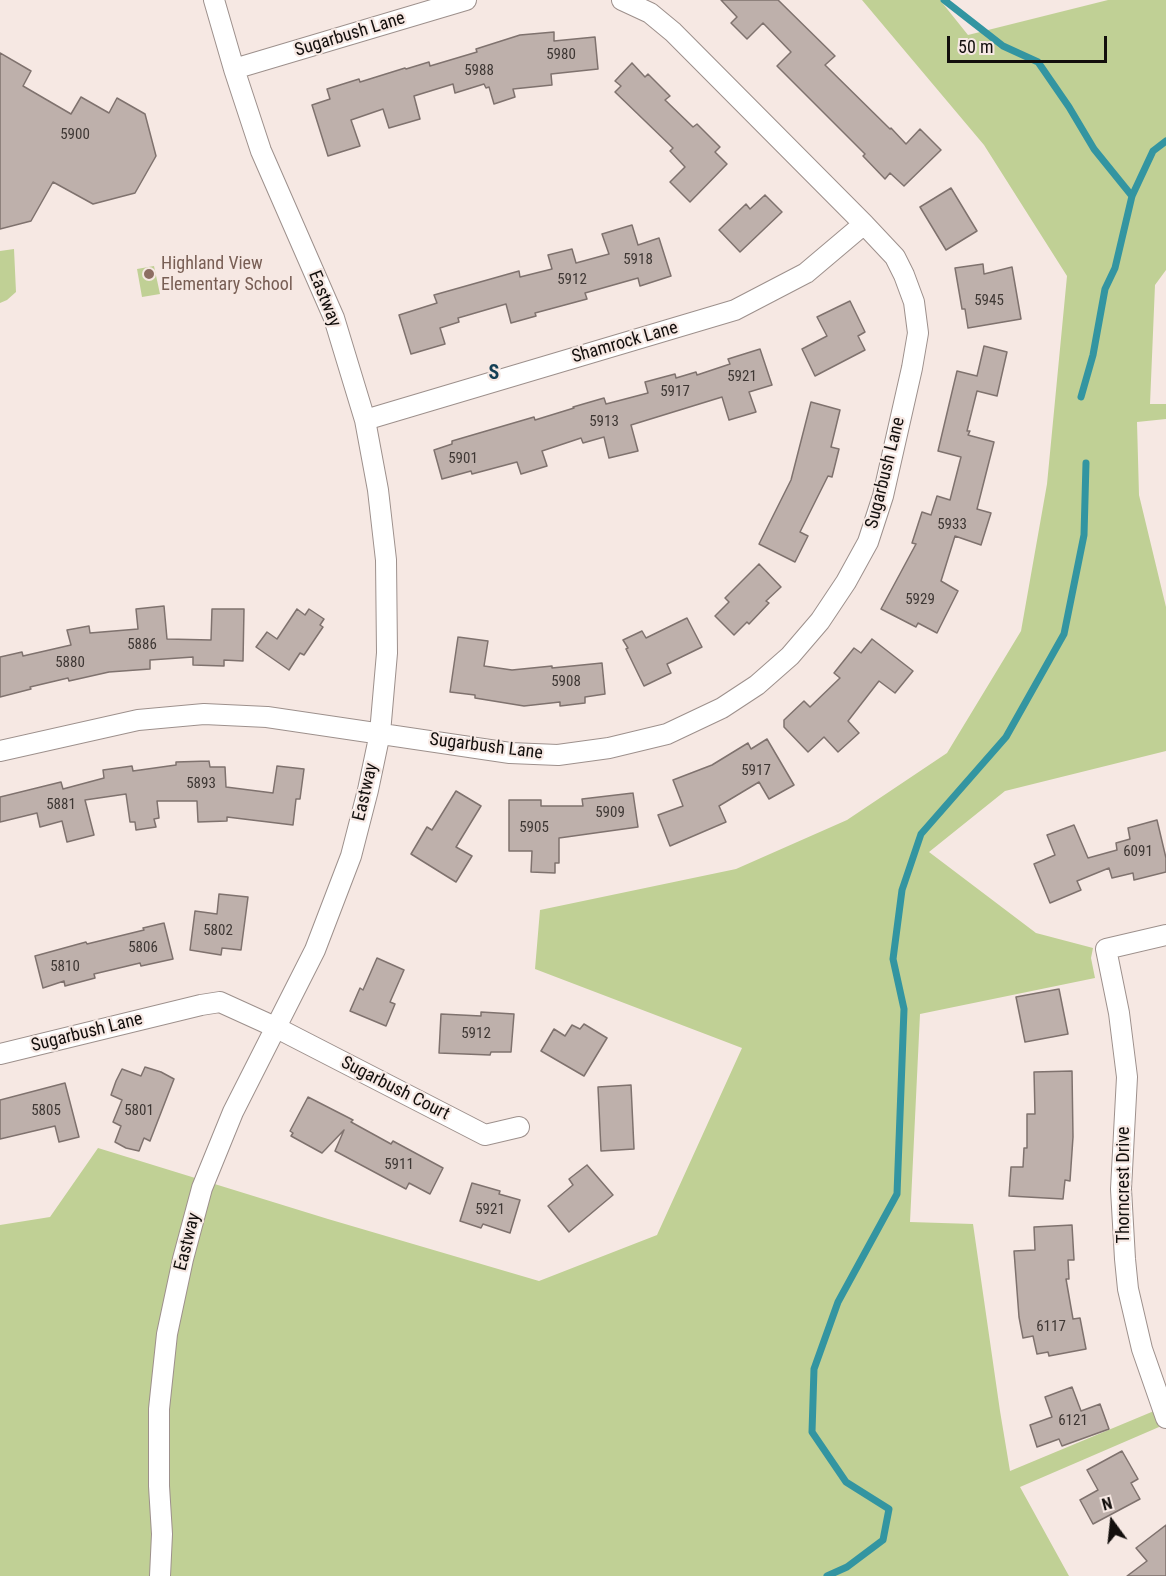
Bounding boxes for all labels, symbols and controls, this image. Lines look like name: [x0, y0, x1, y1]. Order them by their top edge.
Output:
street label: Sugarbush Lane: [292, 8, 408, 62]
scale bar: [950, 24, 1110, 62]
text: 50 m: [958, 36, 993, 57]
house number: 5980: [546, 46, 576, 64]
house number: 5988: [464, 62, 494, 80]
house number: 5900: [60, 126, 90, 144]
house number: 5918: [623, 251, 653, 269]
place label: Highland View Elementary School: [161, 253, 293, 296]
marker: Highland View Elementary School: [142, 267, 156, 281]
street label: Eastway: [303, 268, 345, 330]
house number: 5912: [557, 271, 587, 289]
house number: 5945: [974, 292, 1004, 310]
street label: Shamrock Lane: [569, 318, 681, 368]
district label: S: [489, 362, 499, 386]
house number: 5921: [727, 368, 757, 386]
house number: 5917: [660, 383, 690, 401]
house number: 5913: [589, 413, 619, 431]
street label: Sugarbush Lane: [862, 415, 910, 531]
house number: 5901: [448, 450, 478, 468]
house number: 5933: [937, 516, 967, 534]
house number: 5929: [905, 591, 935, 609]
house number: 5886: [127, 636, 157, 654]
house number: 5880: [55, 654, 85, 672]
house number: 5908: [551, 673, 581, 691]
street label: Sugarbush Lane: [428, 729, 544, 765]
street label: Eastway: [349, 761, 383, 823]
house number: 5917: [741, 762, 771, 780]
house number: 5893: [186, 775, 216, 793]
house number: 5881: [46, 796, 76, 814]
house number: 5909: [595, 804, 625, 822]
house number: 5905: [519, 819, 549, 837]
house number: 6091: [1123, 843, 1153, 861]
house number: 5802: [203, 922, 233, 940]
house number: 5806: [128, 939, 158, 957]
house number: 5810: [50, 958, 80, 976]
street label: Sugarbush Lane: [29, 1009, 145, 1057]
house number: 5912: [461, 1025, 491, 1043]
street label: Sugarbush Court: [337, 1052, 453, 1126]
house number: 5805: [31, 1102, 61, 1120]
house number: 5801: [124, 1102, 154, 1120]
street label: Thorncrest Drive: [1113, 1127, 1135, 1243]
house number: 5911: [384, 1156, 414, 1174]
house number: 5921: [475, 1201, 505, 1219]
street label: Eastway: [170, 1211, 206, 1273]
house number: 6117: [1036, 1318, 1066, 1336]
house number: 6121: [1058, 1412, 1088, 1430]
north arrow: [1082, 1492, 1142, 1552]
text: N: [1100, 1494, 1114, 1515]

